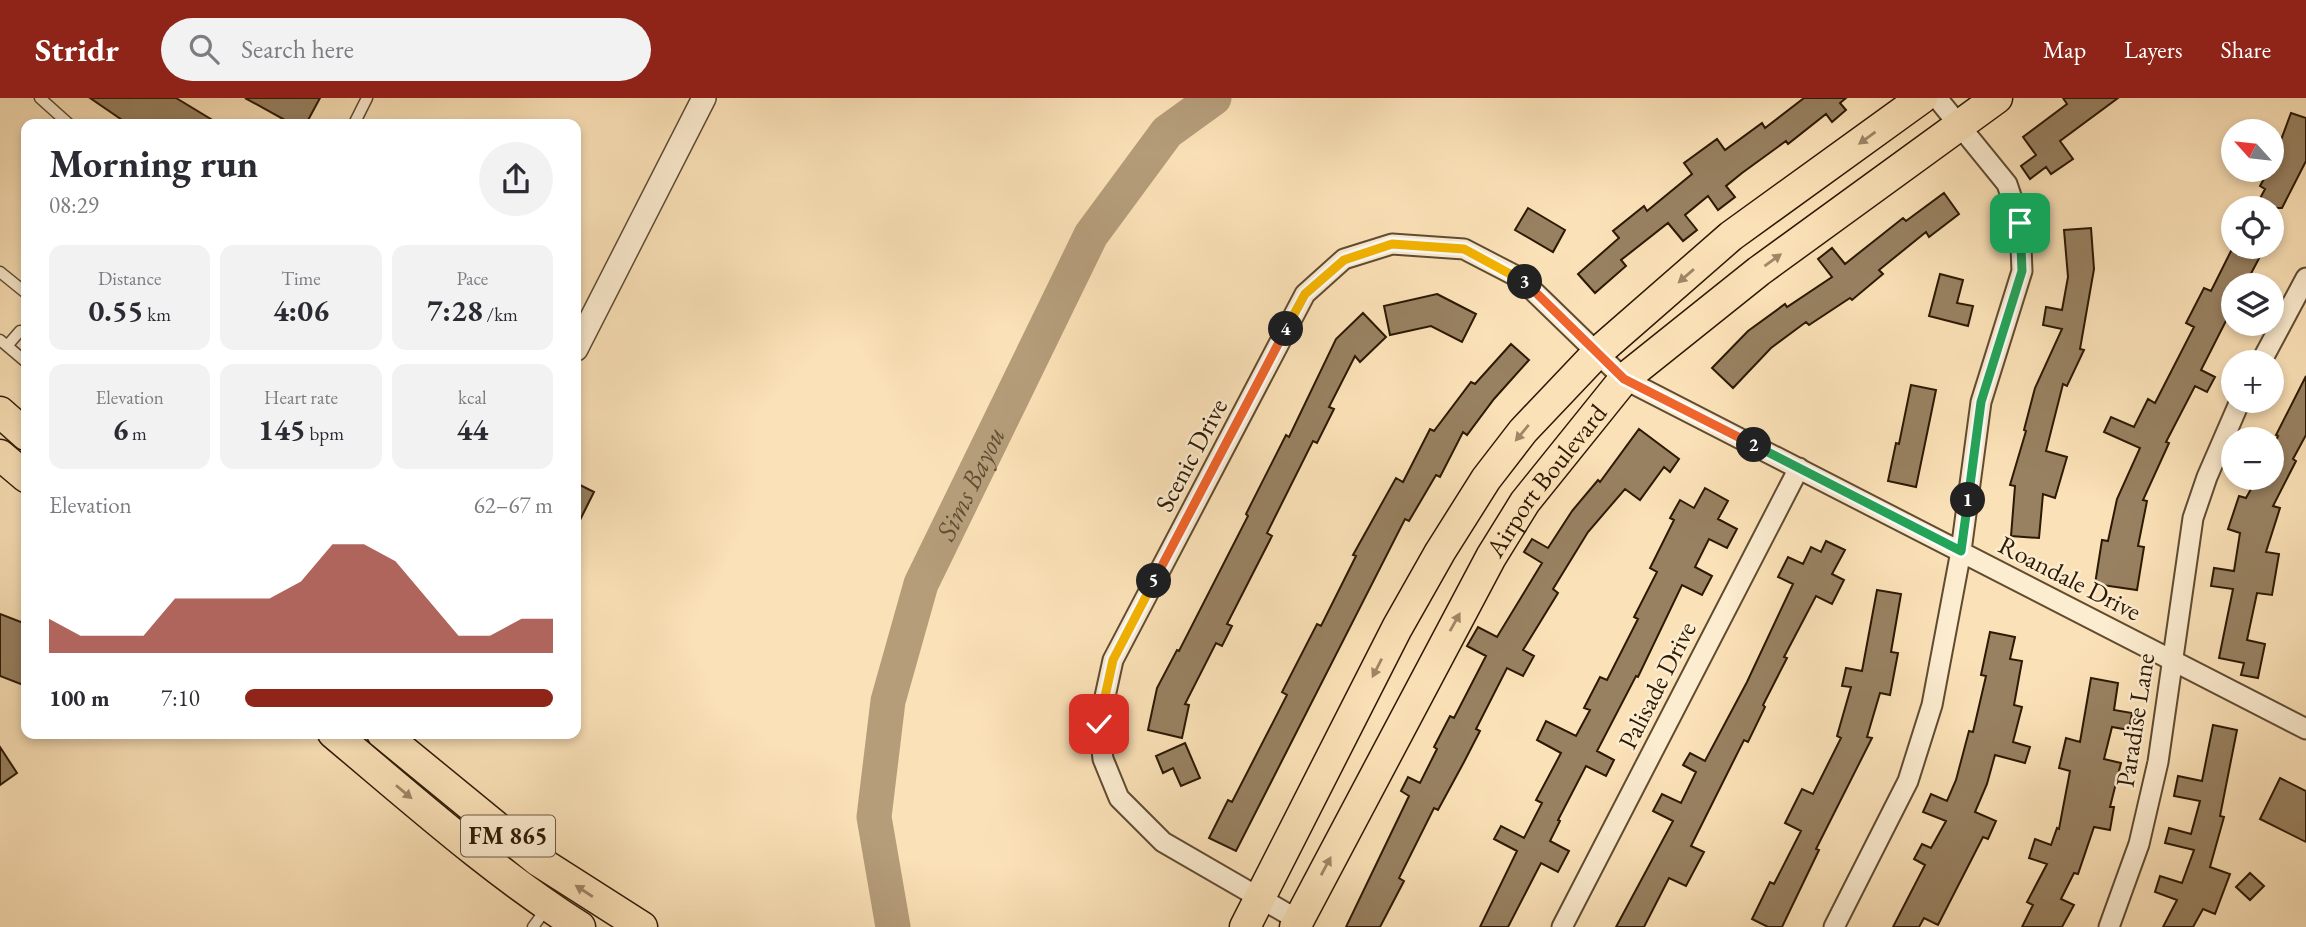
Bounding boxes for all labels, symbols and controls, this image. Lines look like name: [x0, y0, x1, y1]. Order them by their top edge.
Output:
search box: [161, 18, 651, 81]
text: Stridr: [35, 28, 119, 71]
icon: search: [185, 30, 223, 68]
text: Search here: [241, 32, 354, 66]
text: Map: [2043, 34, 2086, 65]
text: Layers: [2124, 34, 2183, 65]
text: Share: [2221, 34, 2271, 65]
north arrow: [2221, 119, 2284, 182]
map controls: [2221, 119, 2284, 490]
one-way arrow: [1858, 131, 1876, 145]
text: Morning run: [49, 139, 258, 188]
button: share: [479, 142, 553, 216]
text: 08:29: [49, 190, 99, 220]
pin: [1990, 193, 2050, 253]
button: locate: [2221, 196, 2284, 259]
icon: arrive: [2001, 204, 2039, 242]
one-way arrow: [1764, 254, 1782, 268]
pin: 3: [1508, 264, 1542, 300]
text: Distance: [98, 266, 161, 291]
text: Time: [281, 266, 321, 291]
text: Pace: [456, 266, 488, 291]
one-way arrow: [1677, 268, 1695, 284]
text: 3: [1519, 269, 1530, 294]
button: layers: [2221, 273, 2284, 336]
text: 0.55: [88, 291, 143, 330]
text: 4:06: [273, 291, 329, 330]
text: 7:28: [427, 291, 483, 330]
text: km: [143, 302, 171, 327]
text: /km: [483, 302, 518, 327]
pin: 4: [1268, 312, 1304, 346]
text: 4: [1280, 316, 1291, 341]
button: +: [2221, 350, 2284, 413]
text: Elevation: [95, 385, 164, 410]
text: Heart rate: [264, 385, 338, 410]
text: kcal: [458, 385, 487, 410]
street label: Scenic Drive: [1147, 392, 1235, 518]
street label: Airport Boulevard: [1477, 396, 1615, 564]
text: 6: [112, 410, 128, 449]
text: 145: [258, 410, 306, 449]
text: 44: [456, 410, 488, 449]
text: m: [128, 421, 147, 446]
text: bpm: [306, 421, 344, 446]
water label: Sims Bayou: [927, 421, 1013, 547]
one-way arrow: [1514, 424, 1530, 442]
button: −: [2221, 427, 2284, 490]
pin: 2: [1736, 428, 1772, 462]
text: 2: [1748, 432, 1759, 457]
pin: 1: [1951, 482, 1986, 518]
text: 1: [1962, 487, 1973, 512]
text: Elevation: [49, 490, 132, 520]
text: 62–67 m: [474, 490, 553, 520]
street label: Roandale Drive: [1993, 528, 2147, 628]
pin: 5: [1136, 564, 1172, 598]
text: 5: [1148, 568, 1159, 593]
one-way arrow: [1449, 612, 1461, 631]
street label: Palisade Drive: [1610, 615, 1704, 755]
street label: Paradise Lane: [2108, 651, 2162, 789]
one-way arrow: [1371, 658, 1382, 678]
text: 100 m: [49, 683, 110, 713]
text: 7:10: [161, 683, 200, 713]
pin: [1069, 694, 1129, 754]
icon: check: [1080, 705, 1118, 743]
one-way arrow: [395, 785, 413, 800]
road number: FM 865: [461, 816, 555, 856]
one-way arrow: [1320, 856, 1332, 876]
one-way arrow: [574, 884, 594, 897]

